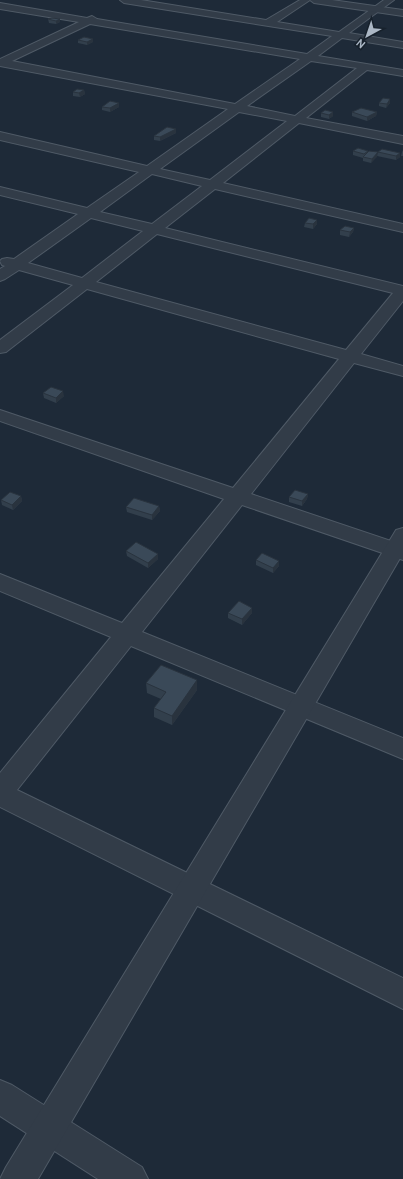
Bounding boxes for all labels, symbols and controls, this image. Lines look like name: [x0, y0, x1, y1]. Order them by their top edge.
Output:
north arrow: [347, 16, 387, 56]
text: N: [354, 35, 369, 51]

